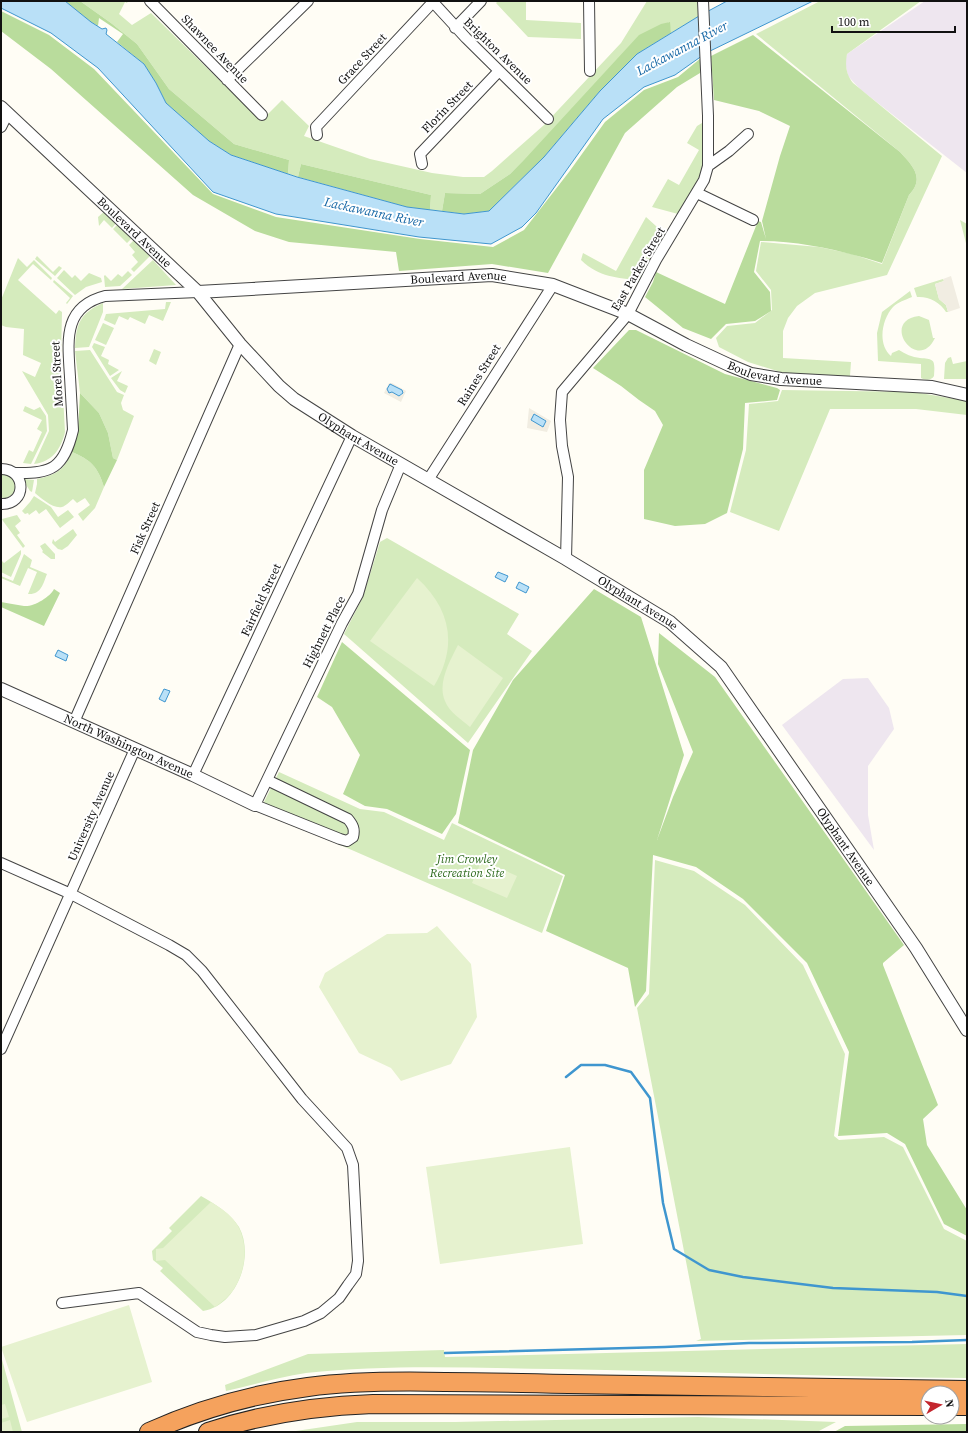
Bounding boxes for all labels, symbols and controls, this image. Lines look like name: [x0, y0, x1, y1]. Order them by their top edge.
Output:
scale bar: [832, 8, 955, 34]
street label: Shawnee Avenue: [178, 11, 252, 87]
street label: Brighton Avenue: [460, 14, 536, 88]
text: 100 m: [838, 14, 870, 30]
water label: Lackawanna River: [632, 16, 731, 80]
street label: Grace Street: [334, 30, 390, 88]
street label: Florin Street: [418, 77, 476, 137]
street label: Boulevard Avenue: [94, 193, 175, 271]
water label: Lackawanna River: [322, 193, 426, 231]
street label: East Parker Street: [607, 224, 669, 314]
street label: Boulevard Avenue: [410, 267, 508, 288]
street label: Morel Street: [47, 341, 67, 407]
street label: Raines Street: [454, 341, 504, 409]
street label: Boulevard Avenue: [725, 357, 823, 389]
street label: Olyphant Avenue: [315, 408, 402, 469]
street label: Fisk Street: [126, 499, 164, 557]
street label: Fairfield Street: [237, 561, 285, 639]
street label: Olyphant Avenue: [595, 572, 682, 634]
street label: Highnett Place: [299, 593, 349, 671]
street label: North Washington Avenue: [61, 710, 196, 782]
street label: University Avenue: [64, 768, 118, 864]
street label: Olyphant Avenue: [813, 804, 878, 889]
park label: Jim Crowley Recreation Site: [429, 851, 504, 881]
north arrow: [920, 1385, 960, 1425]
text: N: [941, 1398, 957, 1409]

